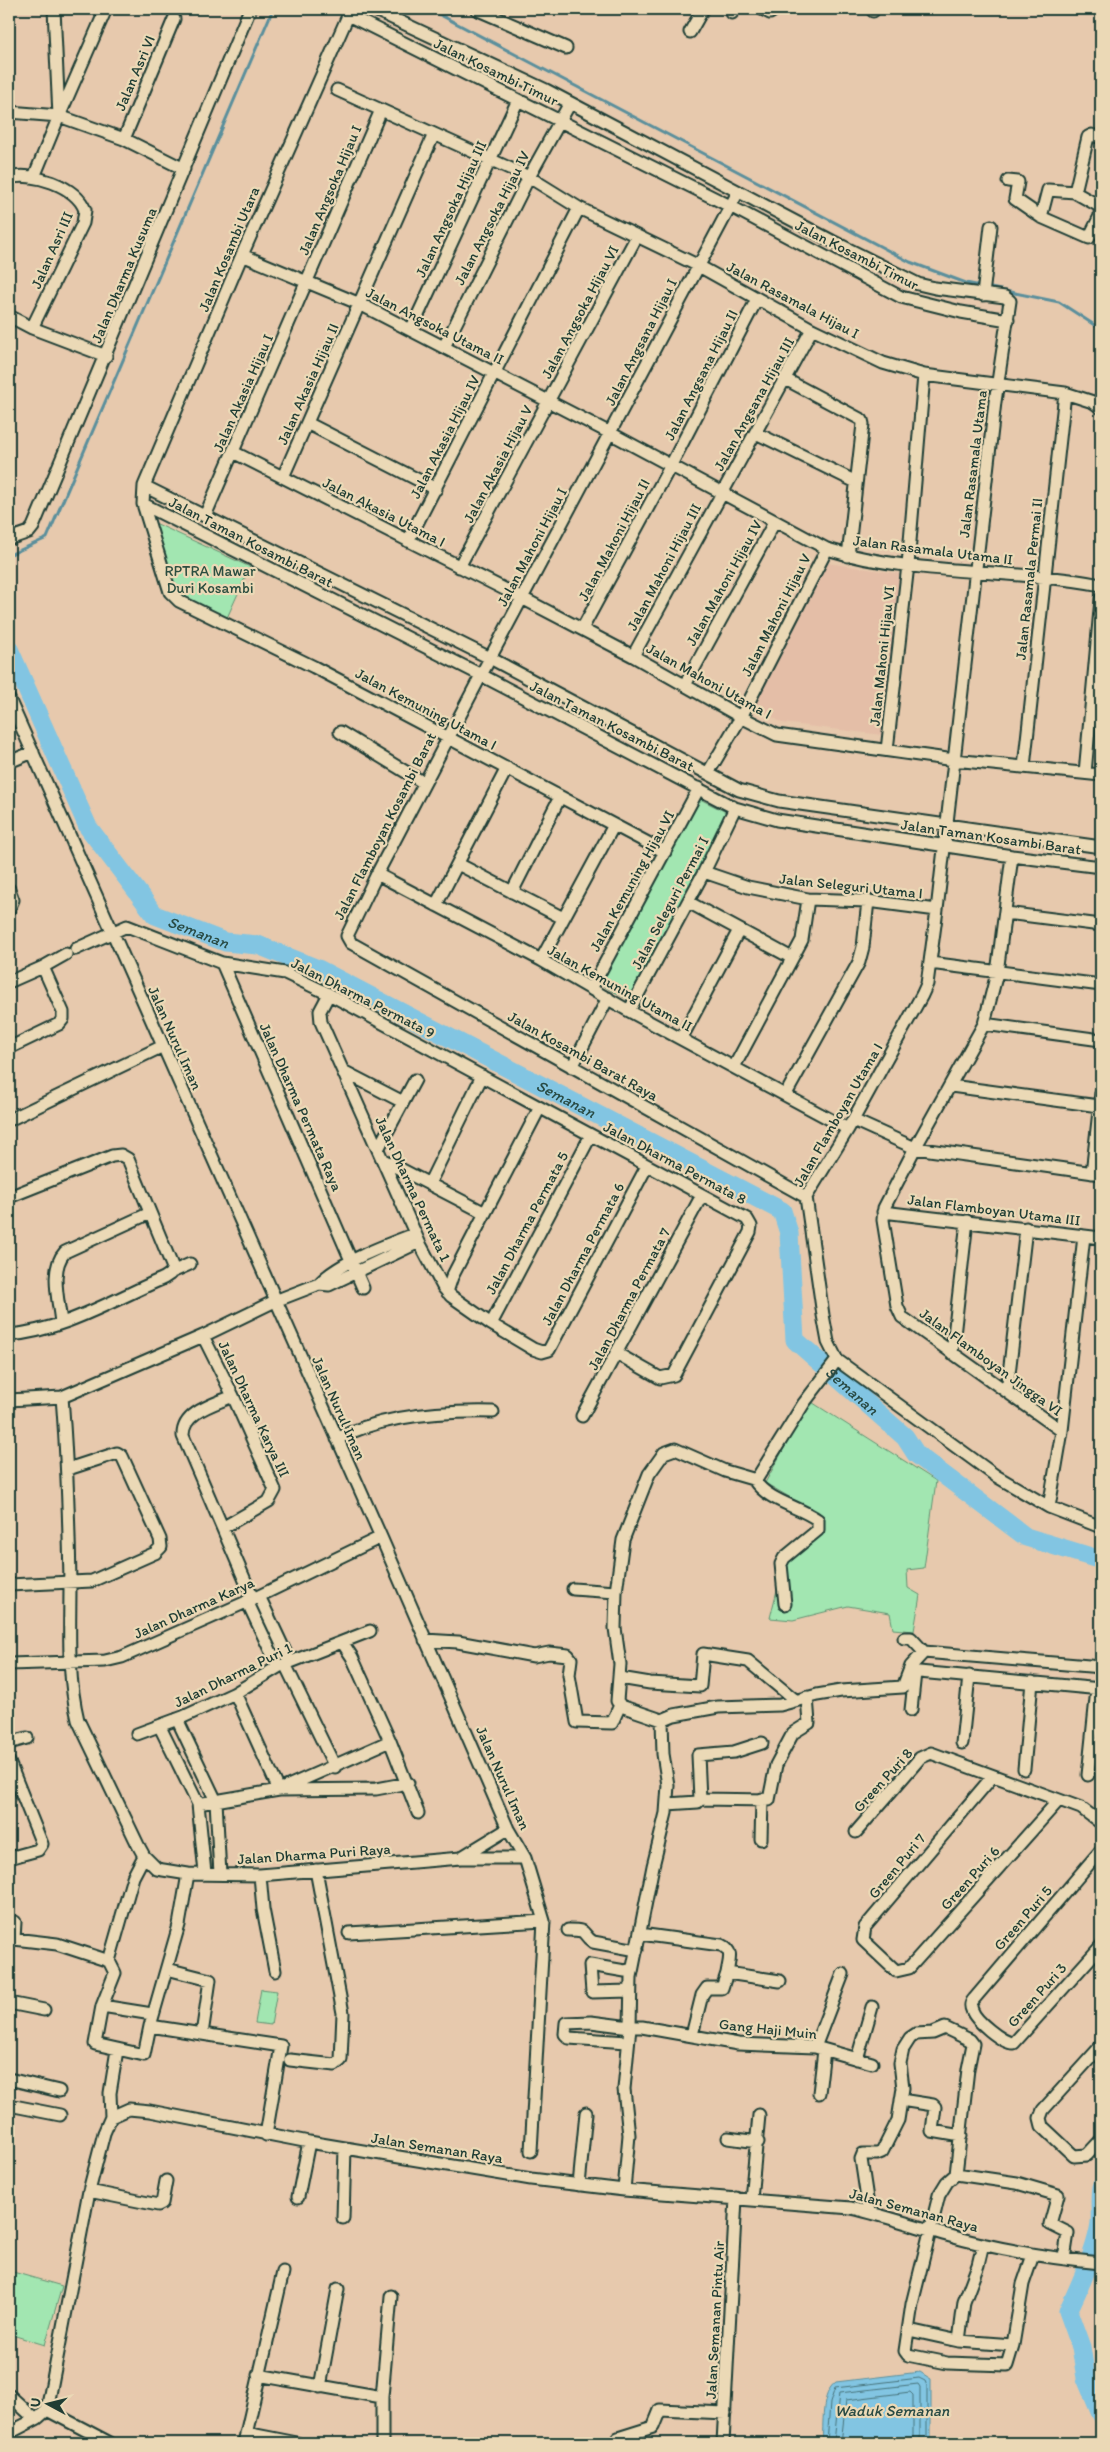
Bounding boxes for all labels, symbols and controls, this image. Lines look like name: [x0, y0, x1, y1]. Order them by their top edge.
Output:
street label: Jalan Asri VI: [111, 33, 159, 113]
street label: Jalan Kosambi Timur: [431, 34, 561, 110]
street label: Jalan Angsoka Hijau I: [294, 122, 366, 258]
street label: Jalan Angsoka Hijau III: [411, 138, 491, 280]
street label: Jalan Angsoka Hijau IV: [450, 148, 534, 288]
street label: Jalan Kosambi Utara: [195, 184, 264, 314]
street label: Jalan Dharma Kusuma: [87, 204, 161, 346]
street label: Jalan Asri III: [27, 209, 77, 291]
street label: Jalan Kosambi Timur: [792, 216, 922, 294]
street label: Jalan Angsoka Hijau VI: [537, 242, 623, 382]
street label: Jalan Rasamala Hijau I: [724, 257, 862, 343]
street label: Jalan Angsana Hijau I: [601, 275, 681, 409]
street label: Jalan Angsoka Utama II: [363, 283, 507, 369]
street label: Jalan Angsana Hijau II: [660, 307, 742, 443]
street label: Jalan Akasia Hijau II: [273, 321, 343, 447]
street label: Jalan Akasia Hijau I: [209, 331, 277, 455]
street label: Jalan Angsana Hijau III: [710, 334, 798, 474]
street label: Jalan Akasia Hijau IV: [406, 372, 484, 502]
street label: Jalan Rasamala Utama: [955, 389, 991, 539]
street label: Jalan Akasia Hijau V: [459, 402, 537, 526]
street label: Jalan Akasia Utama I: [320, 473, 448, 551]
street label: Jalan Mahoni Hijau II: [574, 476, 654, 604]
street label: Jalan Mahoni Hijau I: [493, 485, 571, 609]
street label: Jalan Taman Kosambi Barat: [166, 493, 336, 591]
street label: Jalan Rasamala Permai II: [1012, 497, 1046, 661]
street label: Jalan Mahoni Hijau III: [623, 500, 705, 634]
street label: Jalan Mahoni Hijau IV: [682, 517, 766, 649]
street label: Jalan Rasamala Utama II: [852, 531, 1014, 569]
street label: Jalan Mahoni Hijau V: [737, 551, 815, 679]
park label: RPTRA Mawar Duri Kosambi: [164, 562, 256, 597]
street label: Jalan Mahoni Hijau VI: [866, 585, 898, 727]
street label: Jalan Mahoni Utama I: [643, 639, 775, 723]
street label: Jalan Kemuning Utama I: [352, 664, 500, 754]
street label: Jalan Taman Kosambi Barat: [527, 677, 697, 775]
street label: Jalan Flamboyan Kosambi Barat: [330, 729, 440, 923]
street label: Jalan Kemuning Hijau VI: [586, 807, 678, 955]
street label: Jalan Taman Kosambi Barat: [900, 815, 1083, 859]
street label: Jalan Seleguri Permai I: [627, 834, 713, 972]
street label: Jalan Seleguri Utama I: [778, 870, 924, 902]
water label: Semanan: [165, 911, 233, 952]
street label: Jalan Kemuning Utama II: [544, 941, 696, 1035]
street label: Jalan Dharma Permata 9: [288, 954, 438, 1042]
street label: Jalan Nurul Iman: [144, 983, 206, 1093]
street label: Jalan Kosambi Barat Raya: [505, 1007, 661, 1105]
street label: Jalan Dharma Permata Raya: [256, 1020, 346, 1194]
street label: Jalan Flamboyan Utama I: [789, 1040, 887, 1190]
water label: Semanan: [533, 1075, 600, 1122]
street label: Jalan Dharma Permata 1: [371, 1114, 455, 1264]
street label: Jalan Dharma Permata 8: [600, 1118, 750, 1208]
street label: Jalan Dharma Permata 5: [482, 1148, 572, 1297]
street label: Jalan Dharma Permata 6: [538, 1179, 628, 1328]
street label: Jalan Flamboyan Utama III: [906, 1190, 1082, 1230]
street label: Jalan Dharma Permata 7: [584, 1224, 674, 1373]
street label: Jalan Flamboyan Jingga VI: [916, 1304, 1066, 1420]
street label: Jalan Dharma Karya III: [214, 1338, 294, 1480]
street label: Jalan Nurul Iman: [308, 1353, 370, 1463]
water label: Semanan: [822, 1362, 883, 1419]
street label: Jalan Dharma Karya: [131, 1573, 257, 1643]
street label: Jalan Dharma Puri 1: [171, 1639, 295, 1711]
street label: Jalan Nurul Iman: [472, 1723, 534, 1833]
street label: Green Puri 8: [849, 1744, 917, 1816]
street label: Green Puri 7: [865, 1829, 930, 1902]
street label: Jalan Dharma Puri Raya: [237, 1840, 392, 1868]
street label: Green Puri 6: [937, 1842, 1003, 1914]
street label: Green Puri 5: [990, 1882, 1056, 1954]
street label: Green Puri 3: [1003, 1959, 1071, 2031]
street label: Gang Haji Muin: [718, 2015, 818, 2043]
street label: Jalan Semanan Raya: [370, 2129, 504, 2167]
street label: Jalan Semanan Raya: [847, 2184, 981, 2236]
street label: Jalan Semanan Pintu Air: [702, 2240, 728, 2400]
north arrow: [22, 2380, 72, 2430]
text: U: [27, 2397, 45, 2408]
water label: Waduk Semanan: [835, 2401, 950, 2420]

